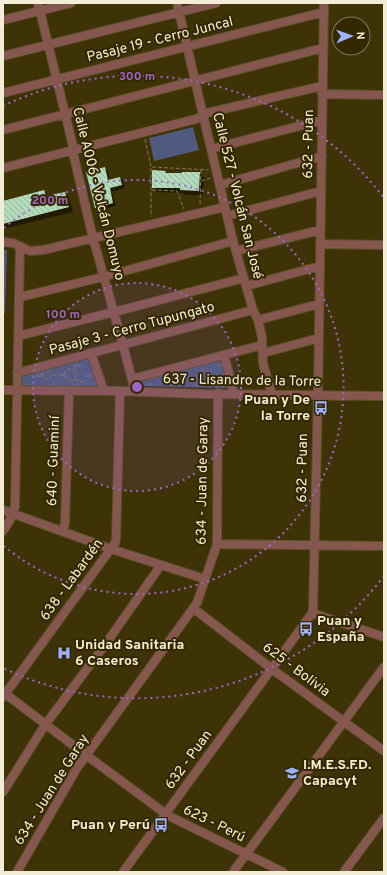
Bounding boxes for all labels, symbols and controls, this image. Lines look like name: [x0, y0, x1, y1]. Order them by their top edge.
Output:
street label: Pasaje 19 - Cerro Juncal: [85, 14, 235, 66]
north arrow: [331, 16, 371, 56]
text: N: [353, 31, 367, 40]
text: 300 m: [119, 69, 155, 85]
street label: Calle A006 - Volcán Domuyo: [68, 106, 128, 283]
street label: 632 - Puan: [300, 109, 318, 179]
street label: Calle 527 - Volcán San José: [208, 111, 266, 281]
text: 200 m: [32, 193, 68, 209]
street label: Pasaje 3 - Cerro Tupungato: [47, 299, 217, 359]
text: 100 m: [46, 307, 80, 323]
street label: 637 - Lisandro de la Torre: [163, 371, 321, 391]
centre of rings: [130, 380, 144, 394]
place label: Puan y De la Torre: [244, 392, 310, 425]
bus stop icon: Puan y De la Torre: [313, 400, 329, 416]
street label: 640 - Guaminí: [44, 414, 64, 506]
street label: 634 - Juan de Garay: [193, 417, 213, 545]
street label: 632 - Puan: [294, 433, 312, 503]
street label: 638 - Labardén: [37, 536, 107, 624]
place label: Puan y España: [317, 613, 365, 646]
bus stop icon: Puan y España: [298, 621, 314, 637]
place label: Unidad Sanitaria 6 Caseros: [75, 637, 184, 670]
street label: 625 - Bolivia: [259, 639, 333, 701]
hospital icon: Unidad Sanitaria 6 Caseros: [56, 645, 72, 661]
street label: 632 - Puan: [162, 727, 216, 793]
street label: 634 - Juan de Garay: [11, 731, 93, 849]
place label: I.M.E.S.F.D. Capacyt: [303, 757, 371, 790]
school or university icon: I.M.E.S.F.D. Capacyt: [284, 765, 300, 781]
street label: 623 - Perú: [180, 802, 248, 846]
place label: Puan y Perú: [71, 817, 150, 834]
bus stop icon: Puan y Perú: [153, 817, 169, 833]

